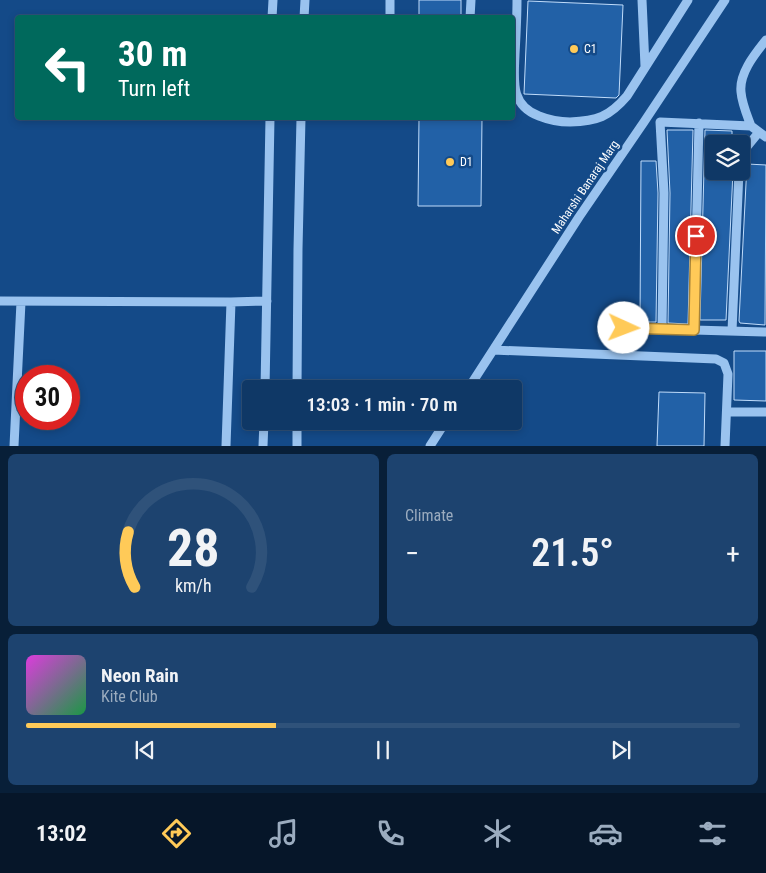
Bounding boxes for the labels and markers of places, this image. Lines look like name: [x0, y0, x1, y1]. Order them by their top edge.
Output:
place label: C1: [584, 42, 597, 56]
marker: C1: [568, 43, 580, 55]
place label: D1: [460, 155, 473, 169]
marker: D1: [444, 156, 456, 168]
pin: [675, 215, 717, 257]

